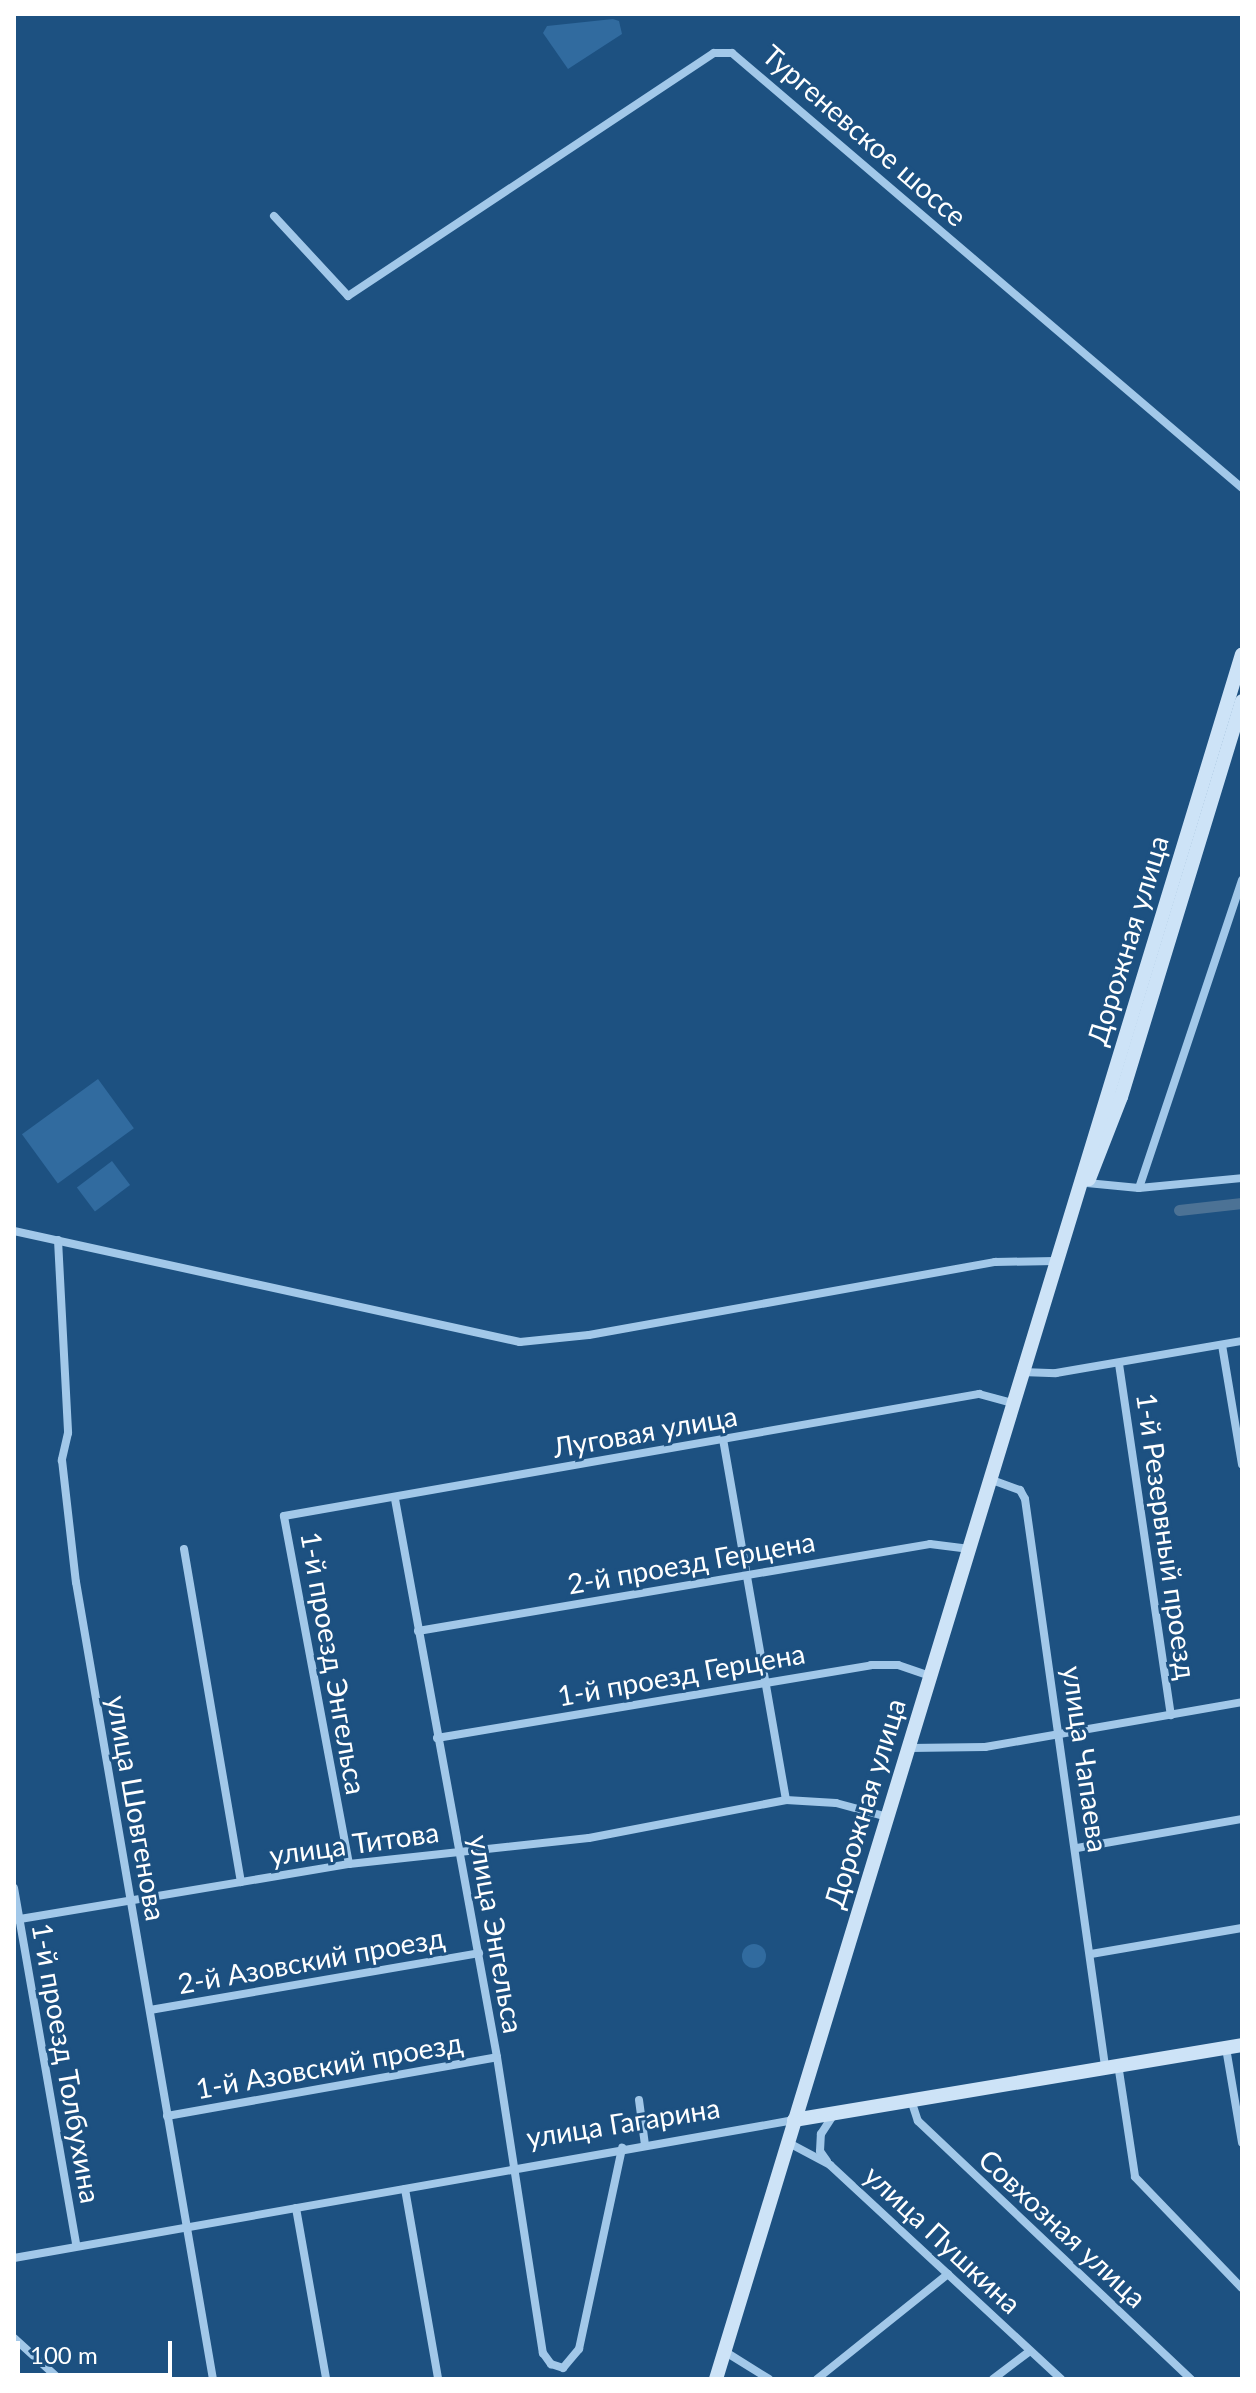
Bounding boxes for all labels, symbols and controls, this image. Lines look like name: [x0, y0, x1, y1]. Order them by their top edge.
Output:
street label: Тургеневское шоссе: [756, 37, 974, 233]
street label: Дорожная улица: [1079, 831, 1175, 1049]
street label: 1-й Резервный проезд: [1130, 1391, 1204, 1681]
street label: Луговая улица: [550, 1398, 740, 1464]
street label: 2-й проезд Герцена: [565, 1524, 817, 1600]
street label: 1-й проезд Энгельса: [294, 1529, 374, 1797]
street label: 1-й проезд Герцена: [555, 1636, 807, 1712]
street label: улица Чапаева: [1056, 1664, 1116, 1854]
street label: улица Шовгенова: [101, 1693, 173, 1923]
street label: Дорожная улица: [816, 1694, 912, 1912]
street label: улица Титова: [267, 1814, 441, 1872]
street label: улица Энгельса: [463, 1832, 531, 2036]
street label: 1-й проезд Толбухина: [26, 1920, 108, 2206]
street label: 2-й Азовский проезд: [175, 1920, 447, 2000]
street label: 1-й Азовский проезд: [193, 2025, 465, 2105]
street label: улица Гагарина: [524, 2090, 722, 2154]
street label: Совхозная улица: [972, 2142, 1154, 2314]
street label: улица Пушкина: [858, 2158, 1028, 2320]
scale bar: [20, 2325, 176, 2375]
text: 100 m: [30, 2340, 98, 2369]

